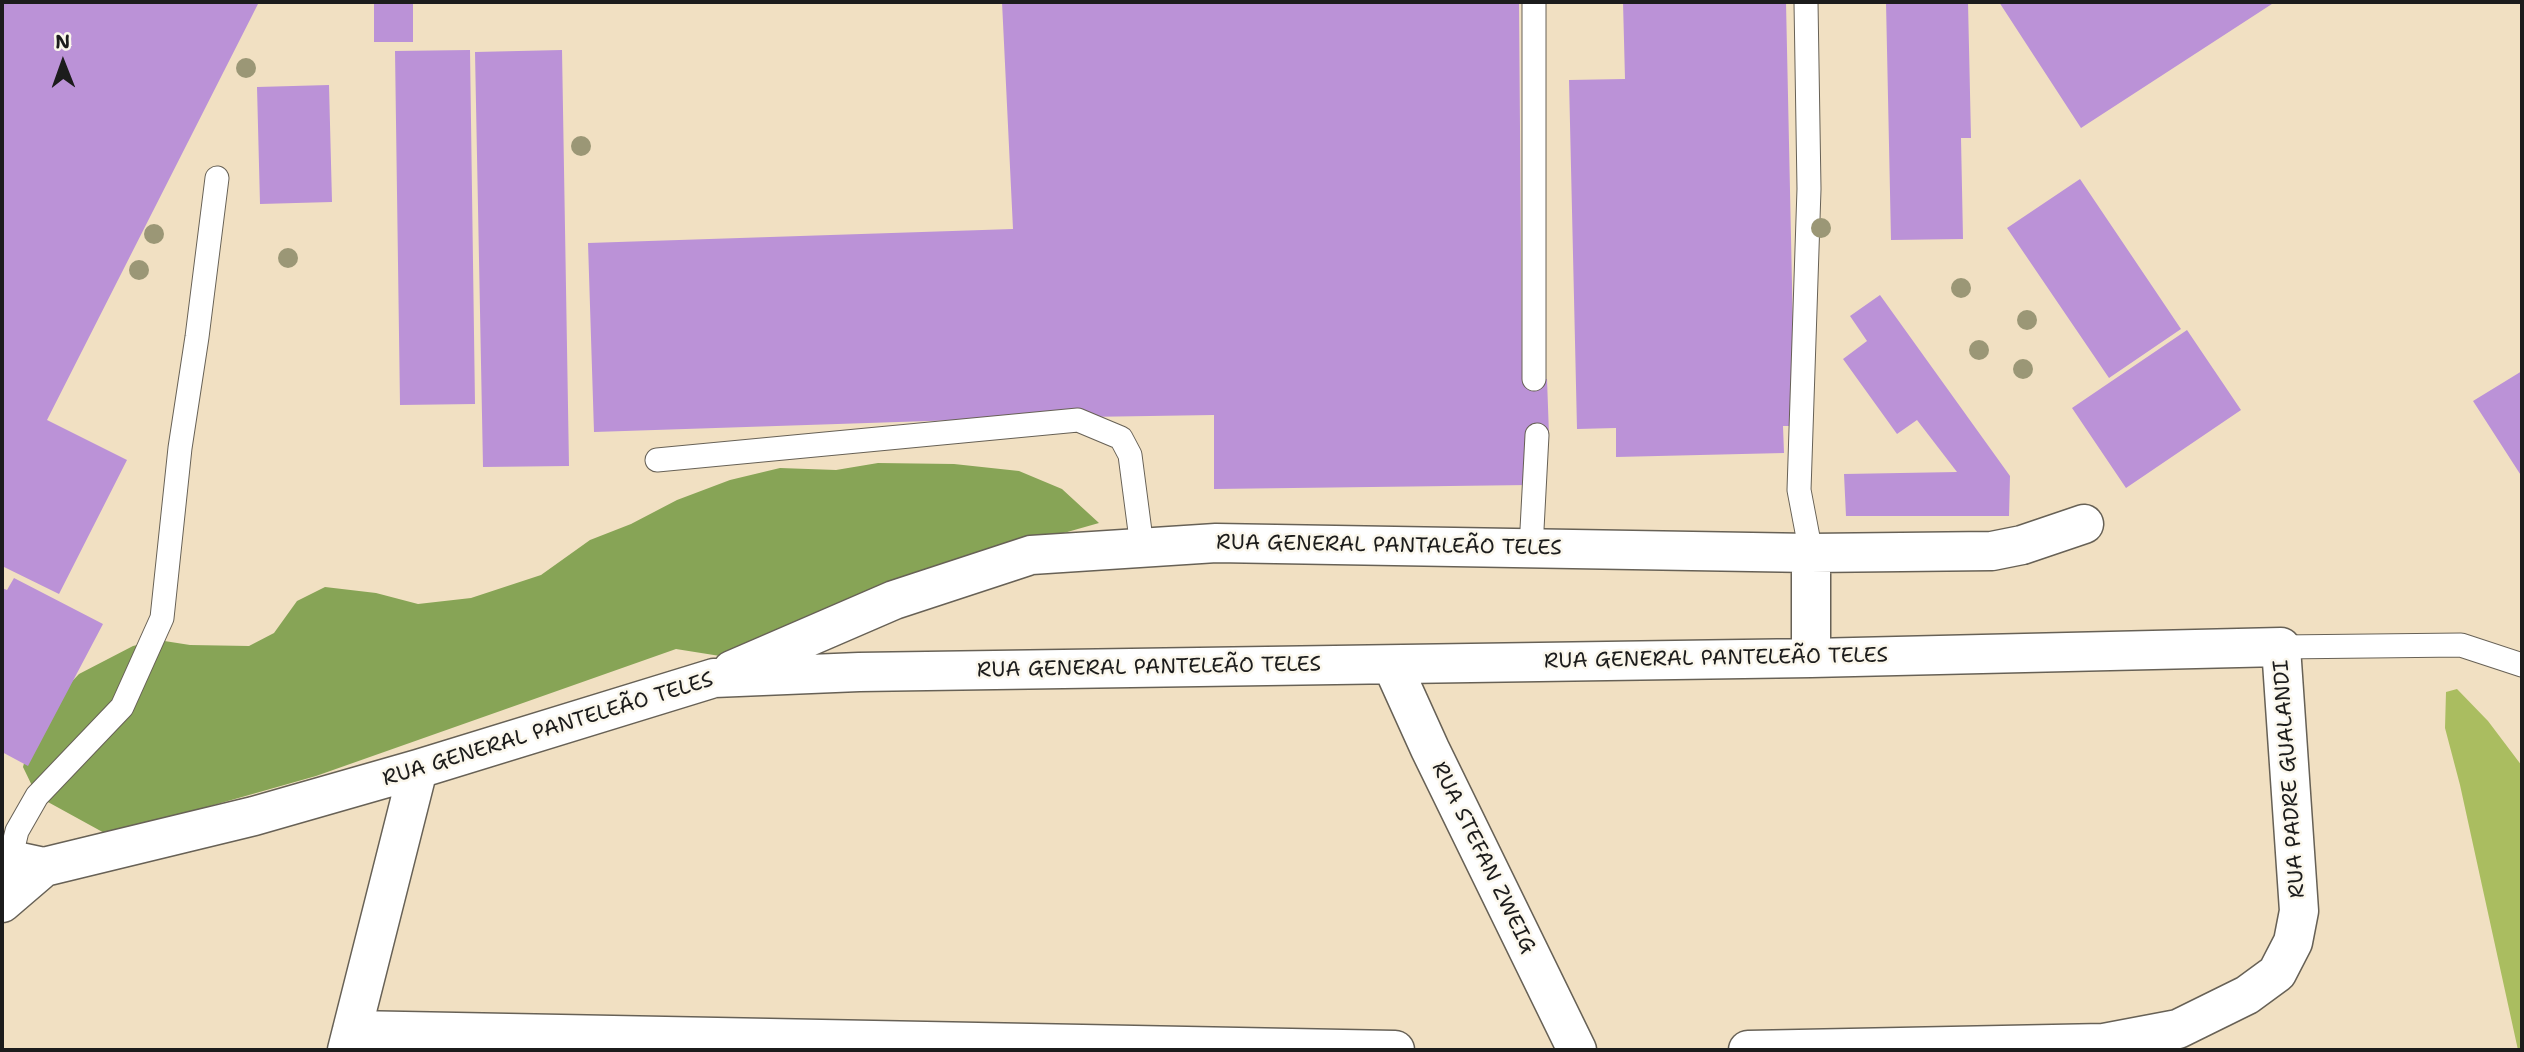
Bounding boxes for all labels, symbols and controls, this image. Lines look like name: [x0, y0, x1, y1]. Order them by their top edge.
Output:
north arrow: [28, 28, 98, 98]
text: N: [55, 29, 70, 54]
street label: RUA GENERAL PANTALEÃO TELES: [1216, 530, 1562, 562]
street label: RUA GENERAL PANTELEÃO TELES: [1544, 643, 1888, 675]
street label: RUA GENERAL PANTELEÃO TELES: [977, 652, 1321, 684]
street label: RUA PADRE GUALANDI: [2269, 659, 2311, 899]
street label: RUA GENERAL PANTELEÃO TELES: [380, 668, 716, 792]
street label: RUA STEFAN ZWEIG: [1426, 758, 1540, 958]

